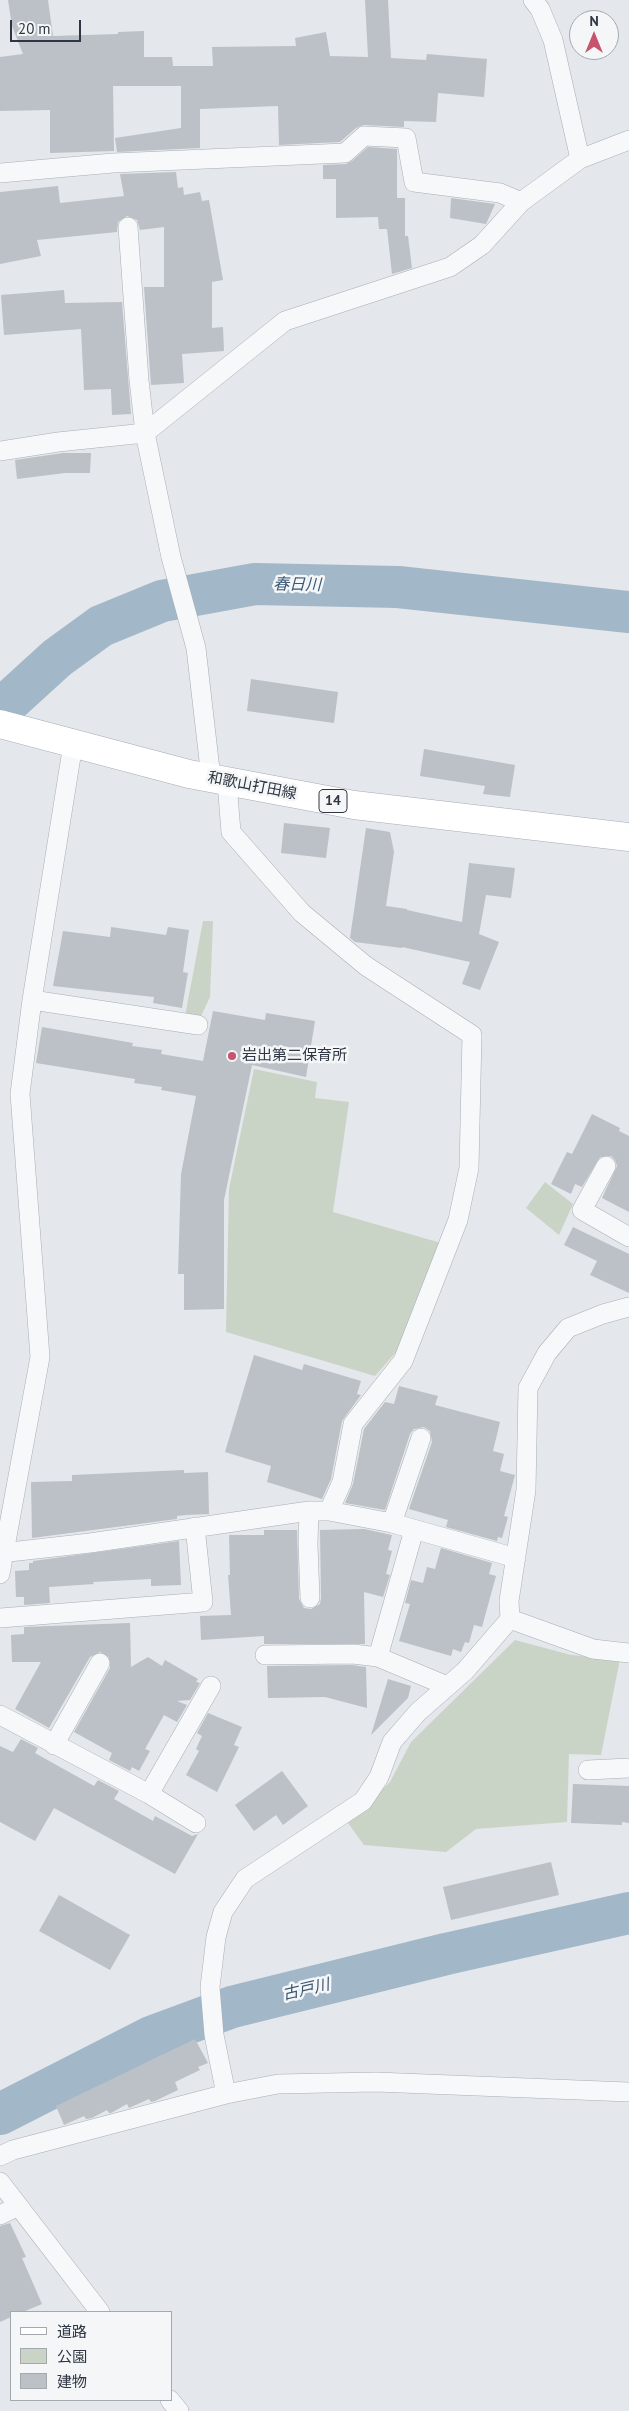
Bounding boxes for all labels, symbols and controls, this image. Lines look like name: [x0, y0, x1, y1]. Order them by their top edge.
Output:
scale bar: [12, 10, 84, 42]
north arrow: [569, 10, 619, 60]
text: N: [589, 12, 599, 30]
text: 20 m: [18, 19, 51, 38]
water label: 春日川: [273, 575, 321, 595]
street label: 和歌山打田線: [206, 769, 298, 803]
road number: 14: [319, 789, 347, 812]
place label: 岩出第二保育所: [242, 1047, 347, 1065]
marker: 岩出第二保育所: [226, 1050, 238, 1062]
water label: 古戸川: [280, 1975, 332, 2005]
legend: [10, 2311, 172, 2401]
text: 道路: [57, 2322, 87, 2341]
text: 公園: [57, 2347, 87, 2366]
text: 建物: [57, 2372, 87, 2391]

